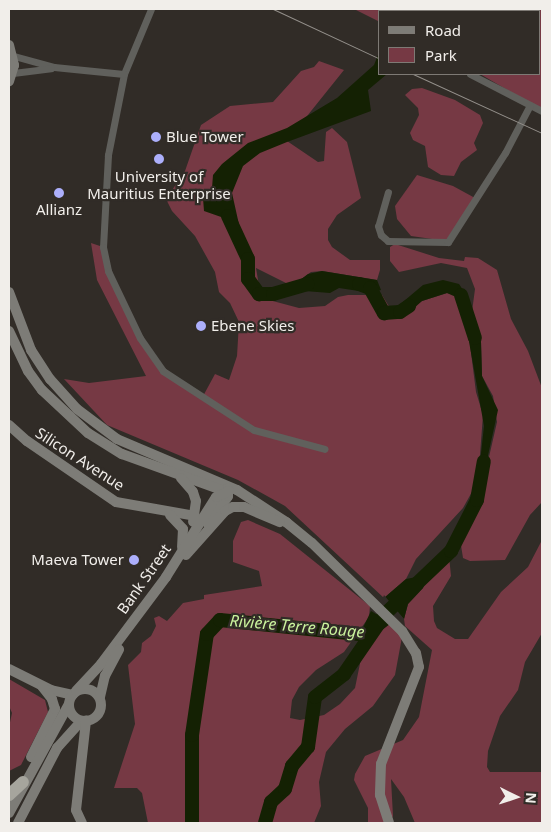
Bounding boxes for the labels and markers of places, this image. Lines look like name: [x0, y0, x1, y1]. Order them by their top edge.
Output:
place label: Blue Tower: [166, 128, 244, 146]
marker: Blue Tower: [150, 131, 162, 143]
marker: University of Mauritius Enterprise: [153, 153, 165, 165]
place label: University of Mauritius Enterprise: [87, 167, 231, 202]
marker: Allianz: [53, 187, 65, 199]
place label: Allianz: [36, 201, 82, 219]
place label: Ebene Skies: [211, 317, 294, 335]
marker: Ebene Skies: [195, 320, 207, 332]
place label: Maeva Tower: [31, 551, 124, 569]
marker: Maeva Tower: [128, 554, 140, 566]

